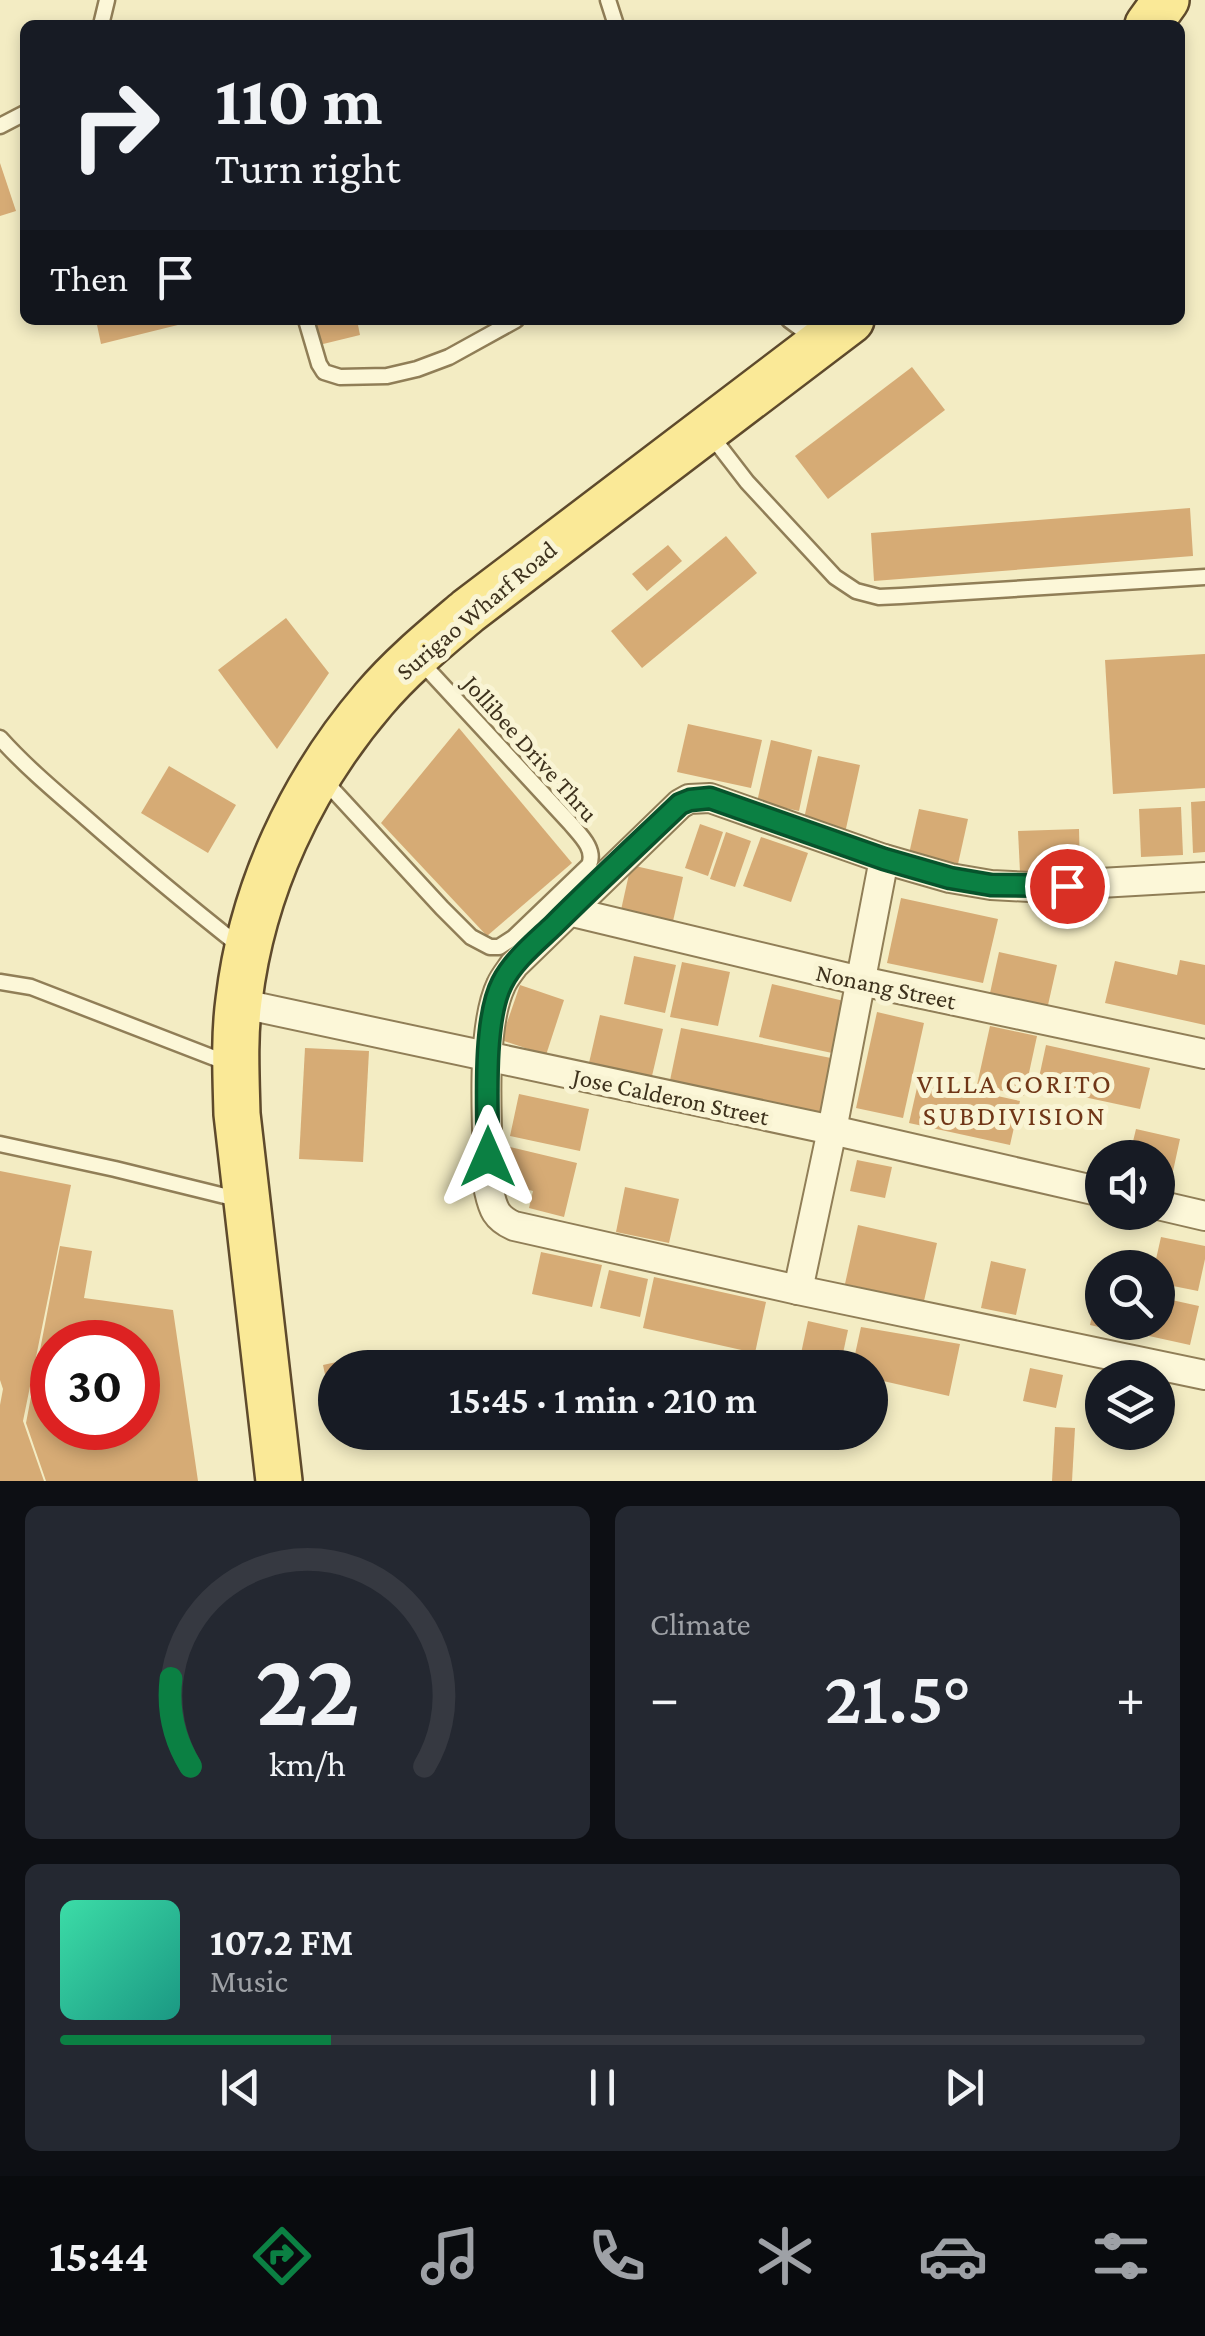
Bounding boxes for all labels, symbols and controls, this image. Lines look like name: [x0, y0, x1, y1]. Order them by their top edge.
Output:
icon: right: [50, 60, 180, 190]
text: 110 m: [215, 61, 383, 139]
text: Turn right: [215, 143, 400, 193]
icon: arrive: [148, 250, 203, 305]
text: Then: [50, 257, 128, 299]
street label: Surigao Wharf Road: [391, 536, 562, 686]
street label: Jollibee Drive Thru: [456, 668, 603, 828]
pin: [1025, 844, 1110, 929]
icon: arrive: [1040, 859, 1095, 914]
street label: Nonang Street: [813, 958, 959, 1016]
street label: Jose Calderon Street: [568, 1062, 772, 1132]
district label: VILLA CORITO SUBDIVISION: [917, 1068, 1113, 1131]
position arrow: [436, 1105, 540, 1209]
map controls: [1085, 1140, 1175, 1450]
button: sound: [1085, 1140, 1175, 1230]
button: search: [1085, 1250, 1175, 1340]
speed limit sign: 30: [30, 1320, 160, 1450]
button: layers: [1085, 1360, 1175, 1450]
text: 15:45 · 1 min · 210 m: [449, 1379, 757, 1421]
text: Climate: [650, 1606, 751, 1642]
text: 22: [255, 1631, 360, 1746]
text: 21.5°: [824, 1656, 971, 1739]
text: −: [650, 1667, 679, 1728]
text: +: [1116, 1667, 1145, 1728]
text: km/h: [269, 1744, 346, 1784]
text: 107.2 FM: [210, 1921, 353, 1963]
text: Music: [210, 1963, 288, 1999]
icon: previous: [213, 2060, 268, 2115]
icon: pause: [575, 2060, 630, 2115]
icon: next: [937, 2060, 992, 2115]
icon: directions: [247, 2221, 317, 2291]
icon: music: [415, 2221, 485, 2291]
icon: phone: [582, 2221, 652, 2291]
icon: climate: [750, 2221, 820, 2291]
icon: car: [918, 2221, 988, 2291]
icon: filters: [1086, 2221, 1156, 2291]
text: 15:44: [49, 2231, 149, 2281]

